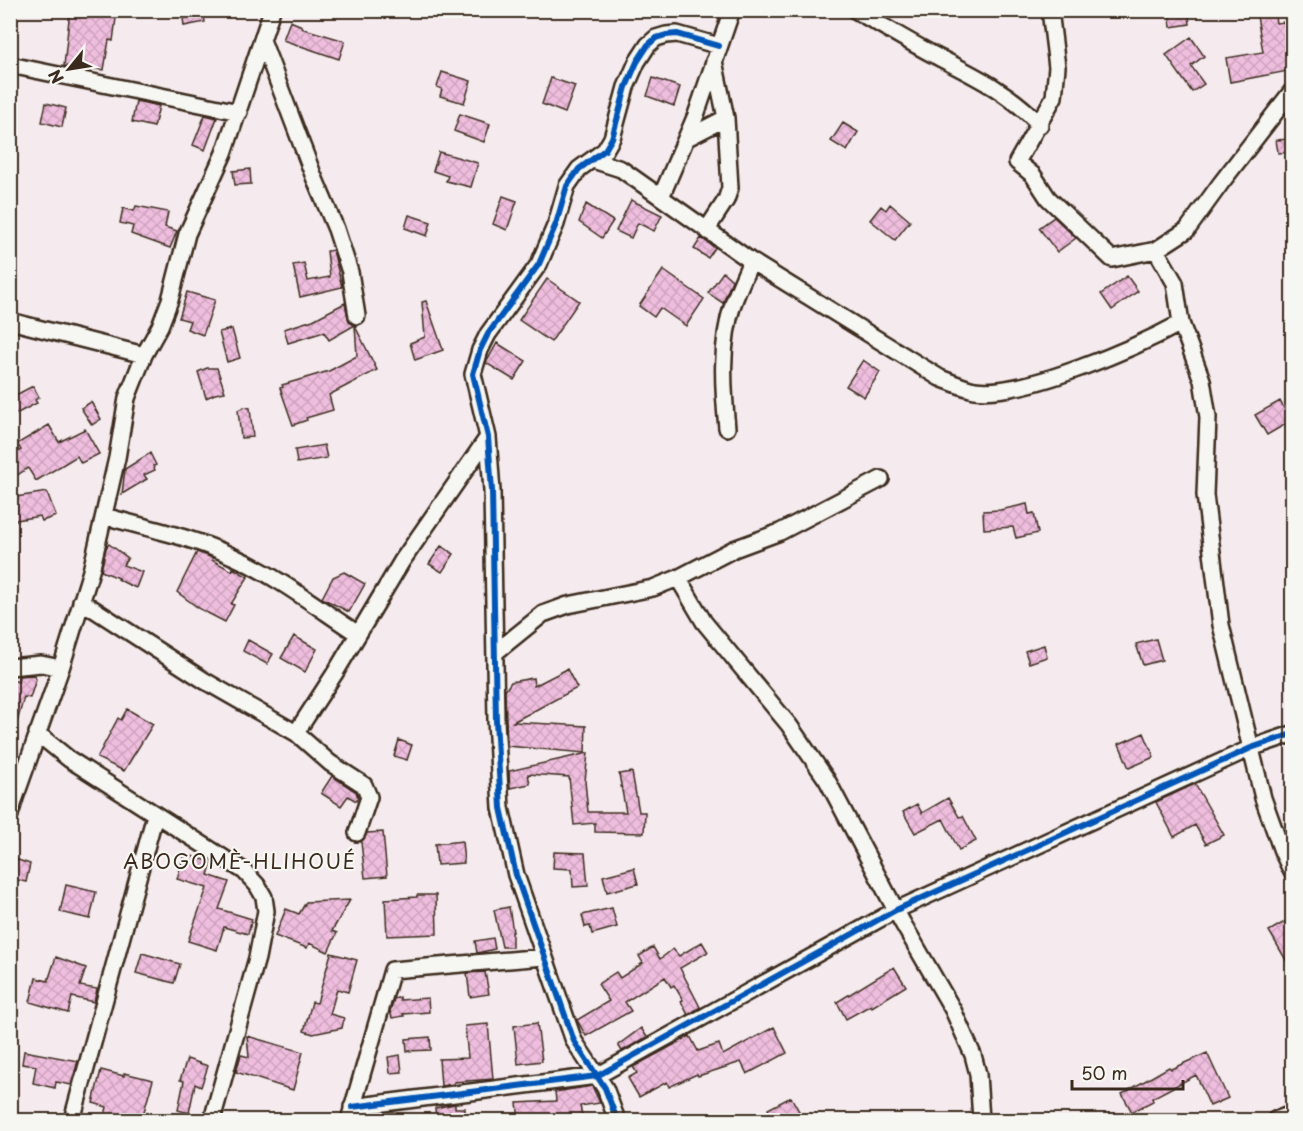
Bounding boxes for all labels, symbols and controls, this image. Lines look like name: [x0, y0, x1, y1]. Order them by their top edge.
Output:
north arrow: [39, 39, 99, 99]
text: N: [42, 66, 69, 88]
district label: ABOGOMÈ-HLIHOUÉ: [123, 846, 357, 876]
scale bar: [1072, 1053, 1183, 1091]
text: 50 m: [1081, 1059, 1128, 1086]

